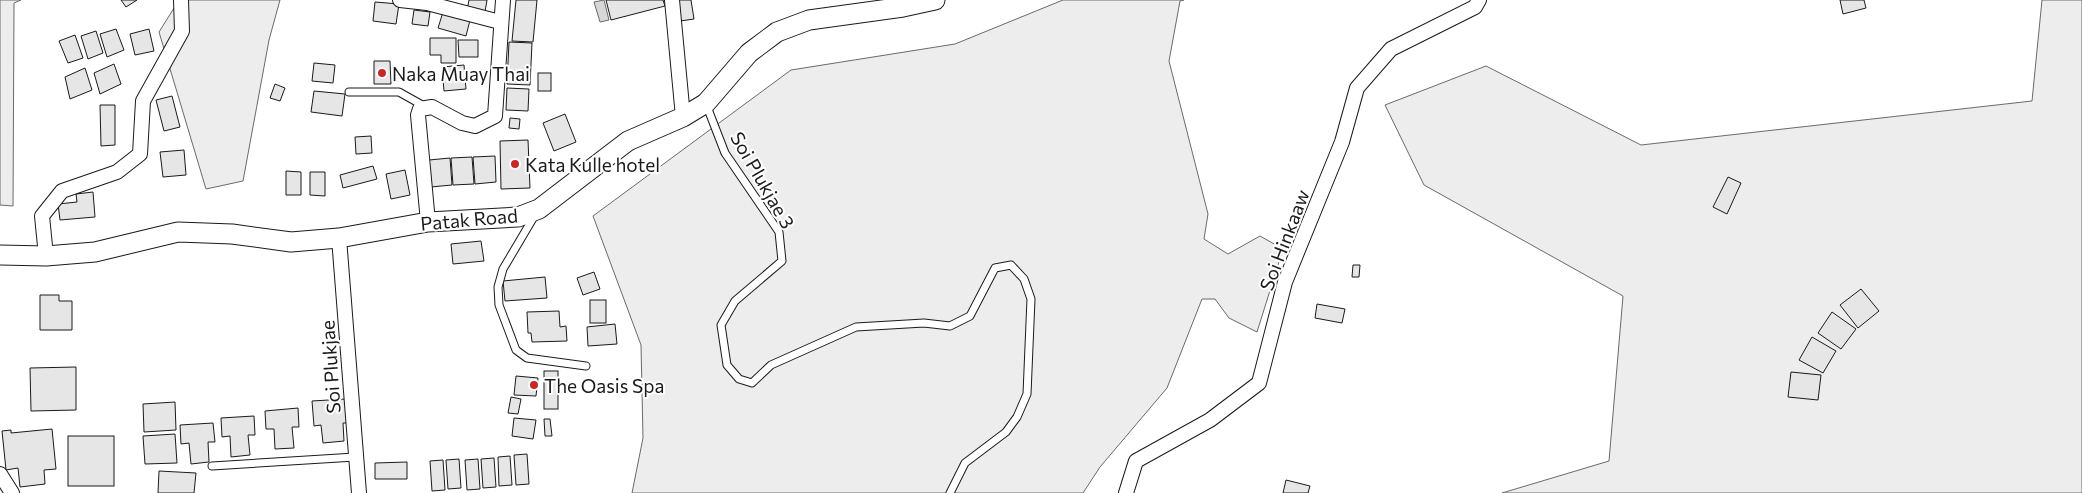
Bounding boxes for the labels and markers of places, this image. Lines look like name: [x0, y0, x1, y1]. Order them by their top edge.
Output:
place label: Naka Muay Thai: [392, 62, 530, 85]
marker: Naka Muay Thai: [376, 67, 388, 79]
place label: Kata Kulle hotel: [525, 153, 660, 176]
marker: Kata Kulle hotel: [509, 158, 521, 170]
place label: The Oasis Spa: [544, 374, 664, 397]
marker: The Oasis Spa: [528, 379, 540, 391]

